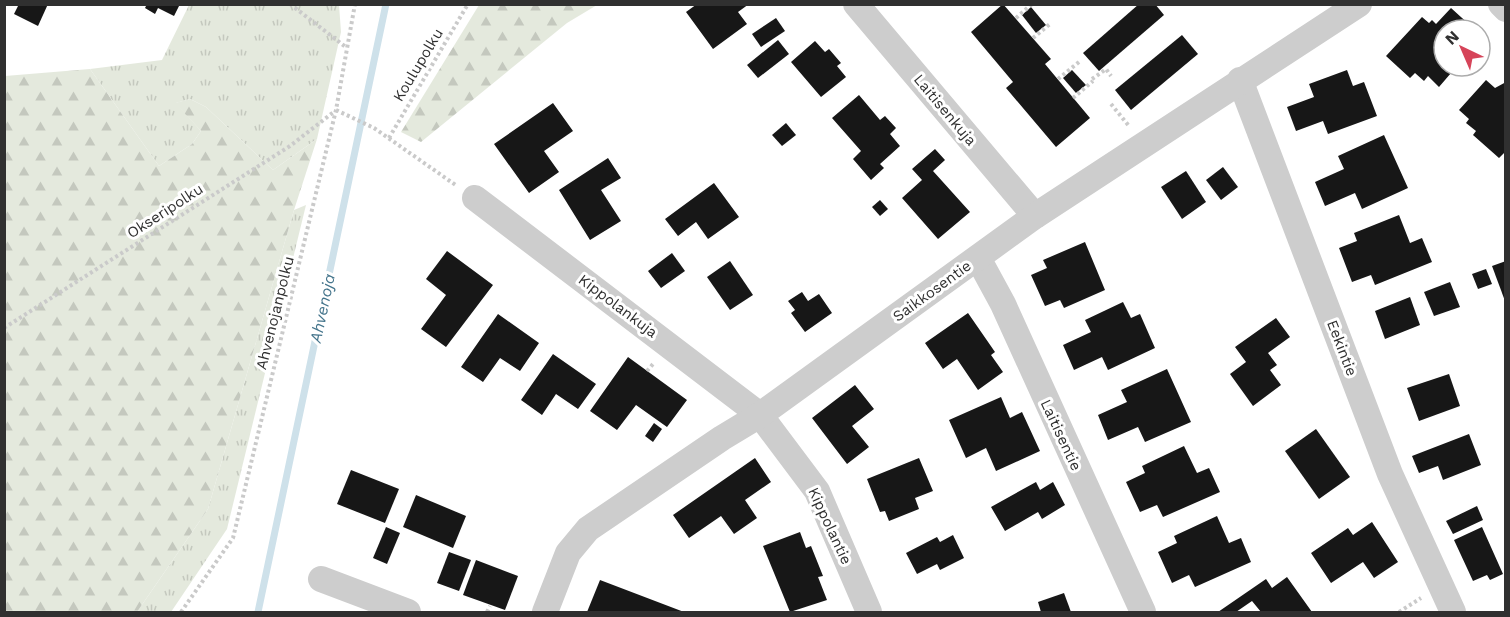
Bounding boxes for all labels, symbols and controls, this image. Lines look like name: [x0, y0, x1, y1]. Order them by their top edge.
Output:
north arrow: [1432, 18, 1492, 78]
street label: Koulupolku: [389, 25, 447, 105]
text: N: [1441, 27, 1463, 49]
street label: Laitisenkuja: [910, 71, 980, 150]
street label: Okseripolku: [124, 180, 206, 242]
street label: Ahvenojanpolku: [252, 254, 298, 372]
street label: Saikkosentie: [889, 257, 975, 325]
street label: Kippolankuja: [575, 270, 661, 342]
water label: Ahvenoja: [306, 272, 339, 345]
street label: Eekintie: [1323, 317, 1361, 379]
street label: Laitisentie: [1037, 397, 1085, 473]
street label: Kippolantie: [804, 485, 856, 567]

